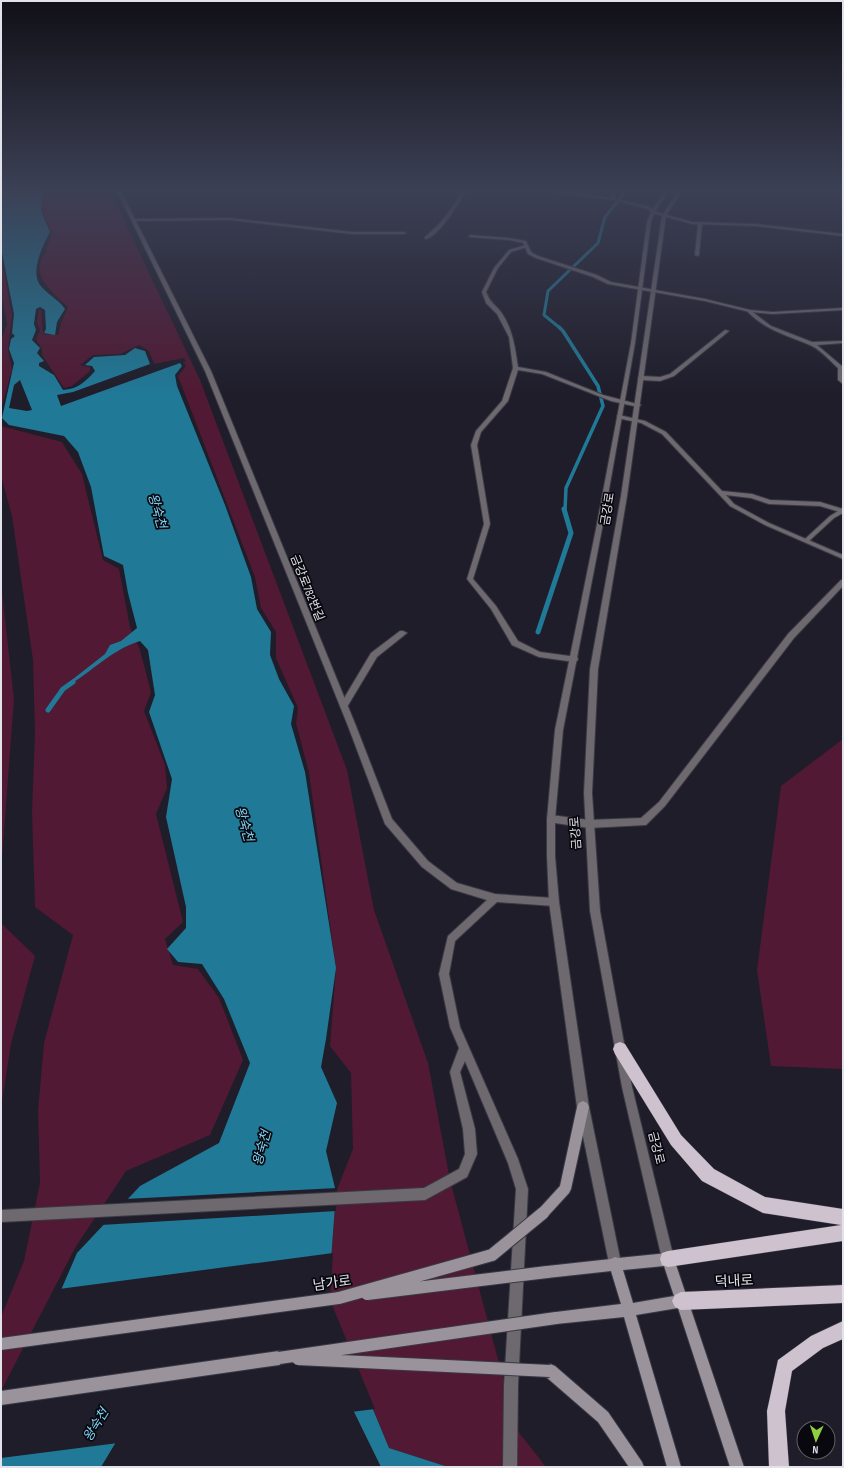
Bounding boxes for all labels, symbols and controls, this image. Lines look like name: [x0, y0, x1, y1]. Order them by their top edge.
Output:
street label: 금강로: [598, 491, 618, 527]
water label: 왕숙천: [144, 492, 170, 531]
street label: 금강로782번길: [287, 553, 327, 623]
water label: 왕숙천: [231, 805, 257, 844]
street label: 금강로: [567, 816, 585, 850]
water label: 왕숙천: [250, 1128, 275, 1167]
street label: 금강로: [645, 1130, 667, 1166]
street label: 덕내로: [714, 1271, 754, 1290]
street label: 남가로: [312, 1272, 352, 1294]
water label: 왕숙천: [80, 1405, 113, 1444]
north arrow: [796, 1420, 836, 1460]
text: N: [812, 1443, 819, 1456]

